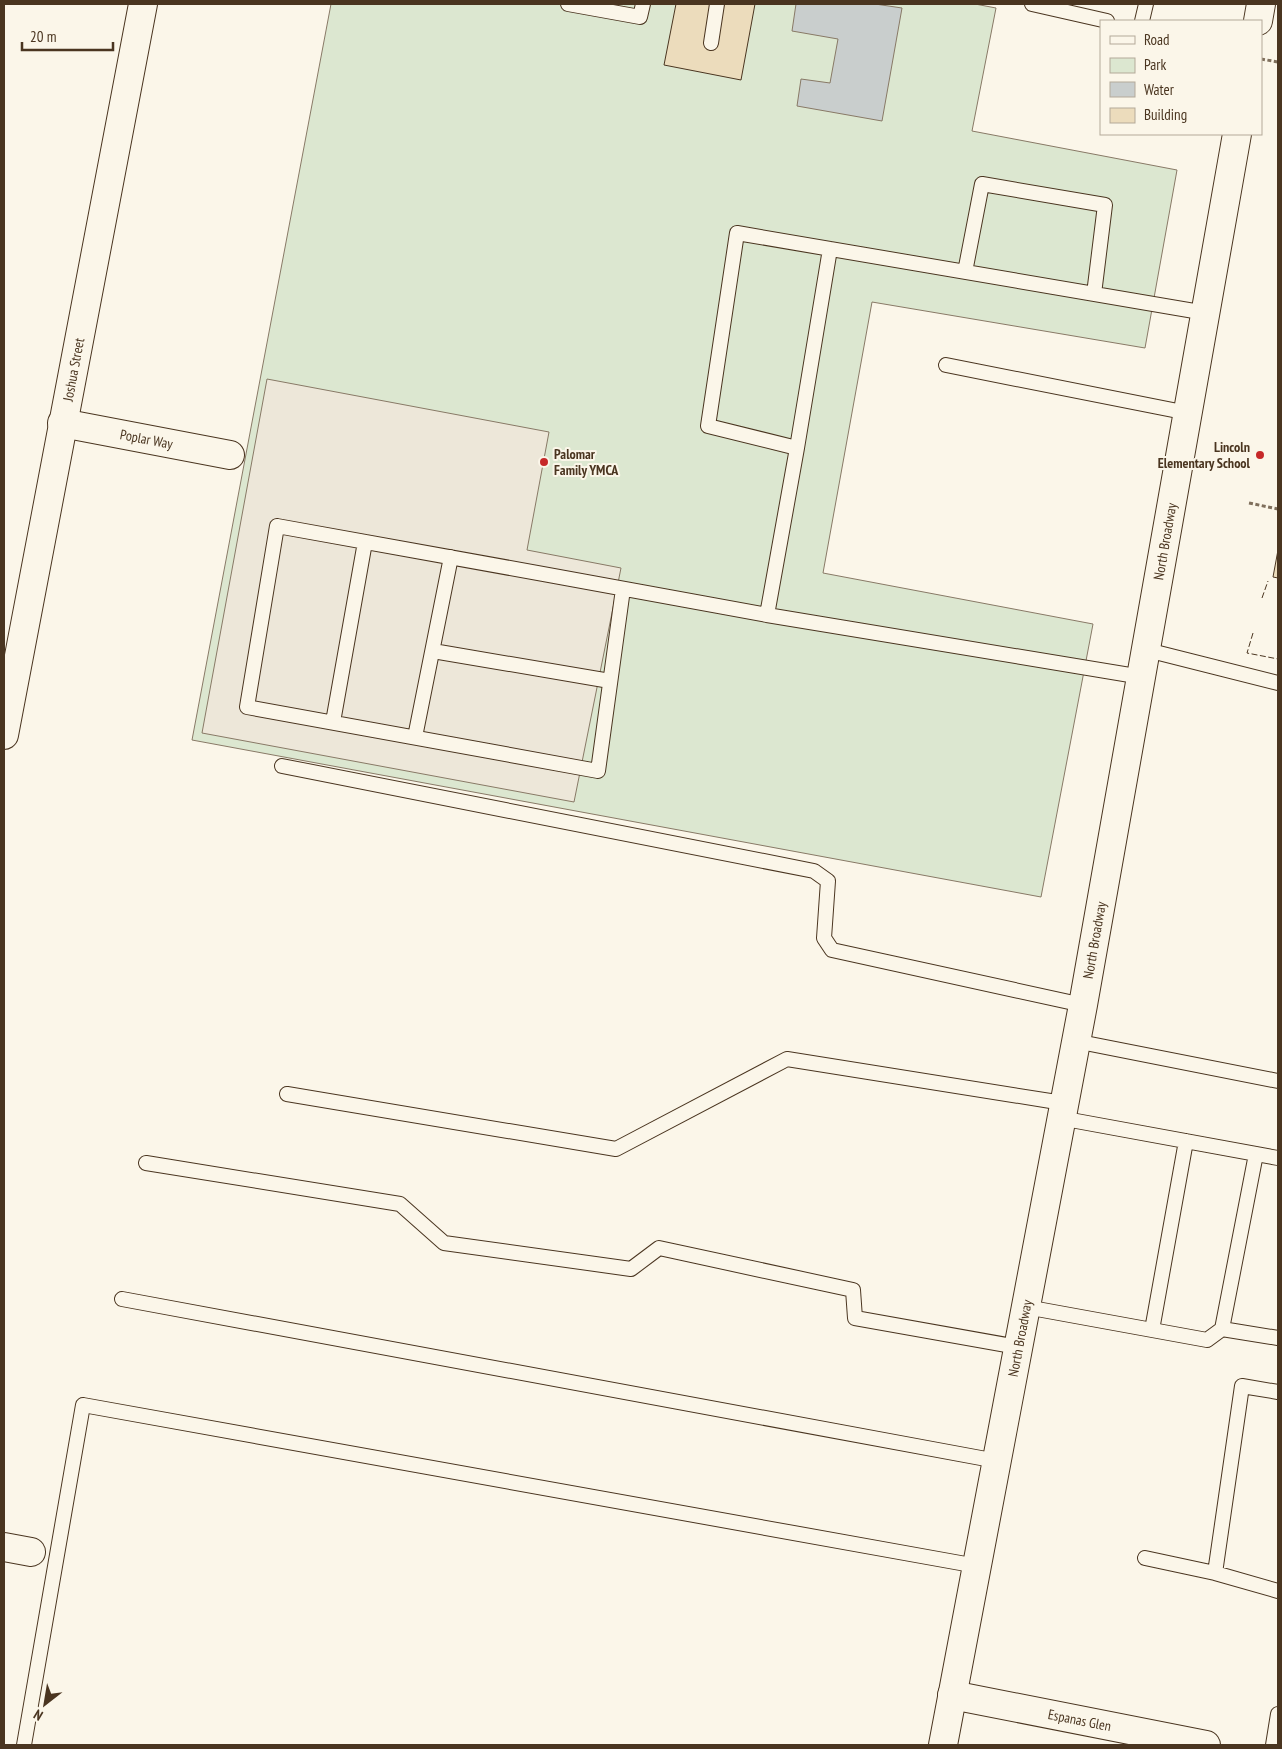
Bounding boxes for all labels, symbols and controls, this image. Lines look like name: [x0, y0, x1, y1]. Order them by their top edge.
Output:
scale bar: [22, 20, 114, 52]
legend: [1100, 20, 1262, 135]
text: 20 m: [30, 27, 56, 46]
text: Road: [1144, 30, 1170, 49]
text: Park: [1144, 55, 1166, 74]
text: Water: [1144, 80, 1175, 99]
text: Building: [1144, 105, 1187, 124]
street label: Joshua Street: [58, 336, 88, 404]
street label: Poplar Way: [119, 425, 175, 453]
place label: Lincoln Elementary School: [1158, 438, 1251, 472]
place label: Palomar Family YMCA: [554, 445, 619, 479]
marker: Lincoln Elementary School: [1254, 449, 1266, 461]
marker: Palomar Family YMCA: [538, 456, 550, 468]
street label: North Broadway: [1149, 501, 1181, 581]
street label: North Broadway: [1079, 899, 1110, 980]
street label: North Broadway: [1004, 1297, 1036, 1378]
north arrow: [20, 1679, 70, 1729]
text: N: [30, 1705, 46, 1725]
street label: Espanas Glen: [1046, 1705, 1113, 1735]

